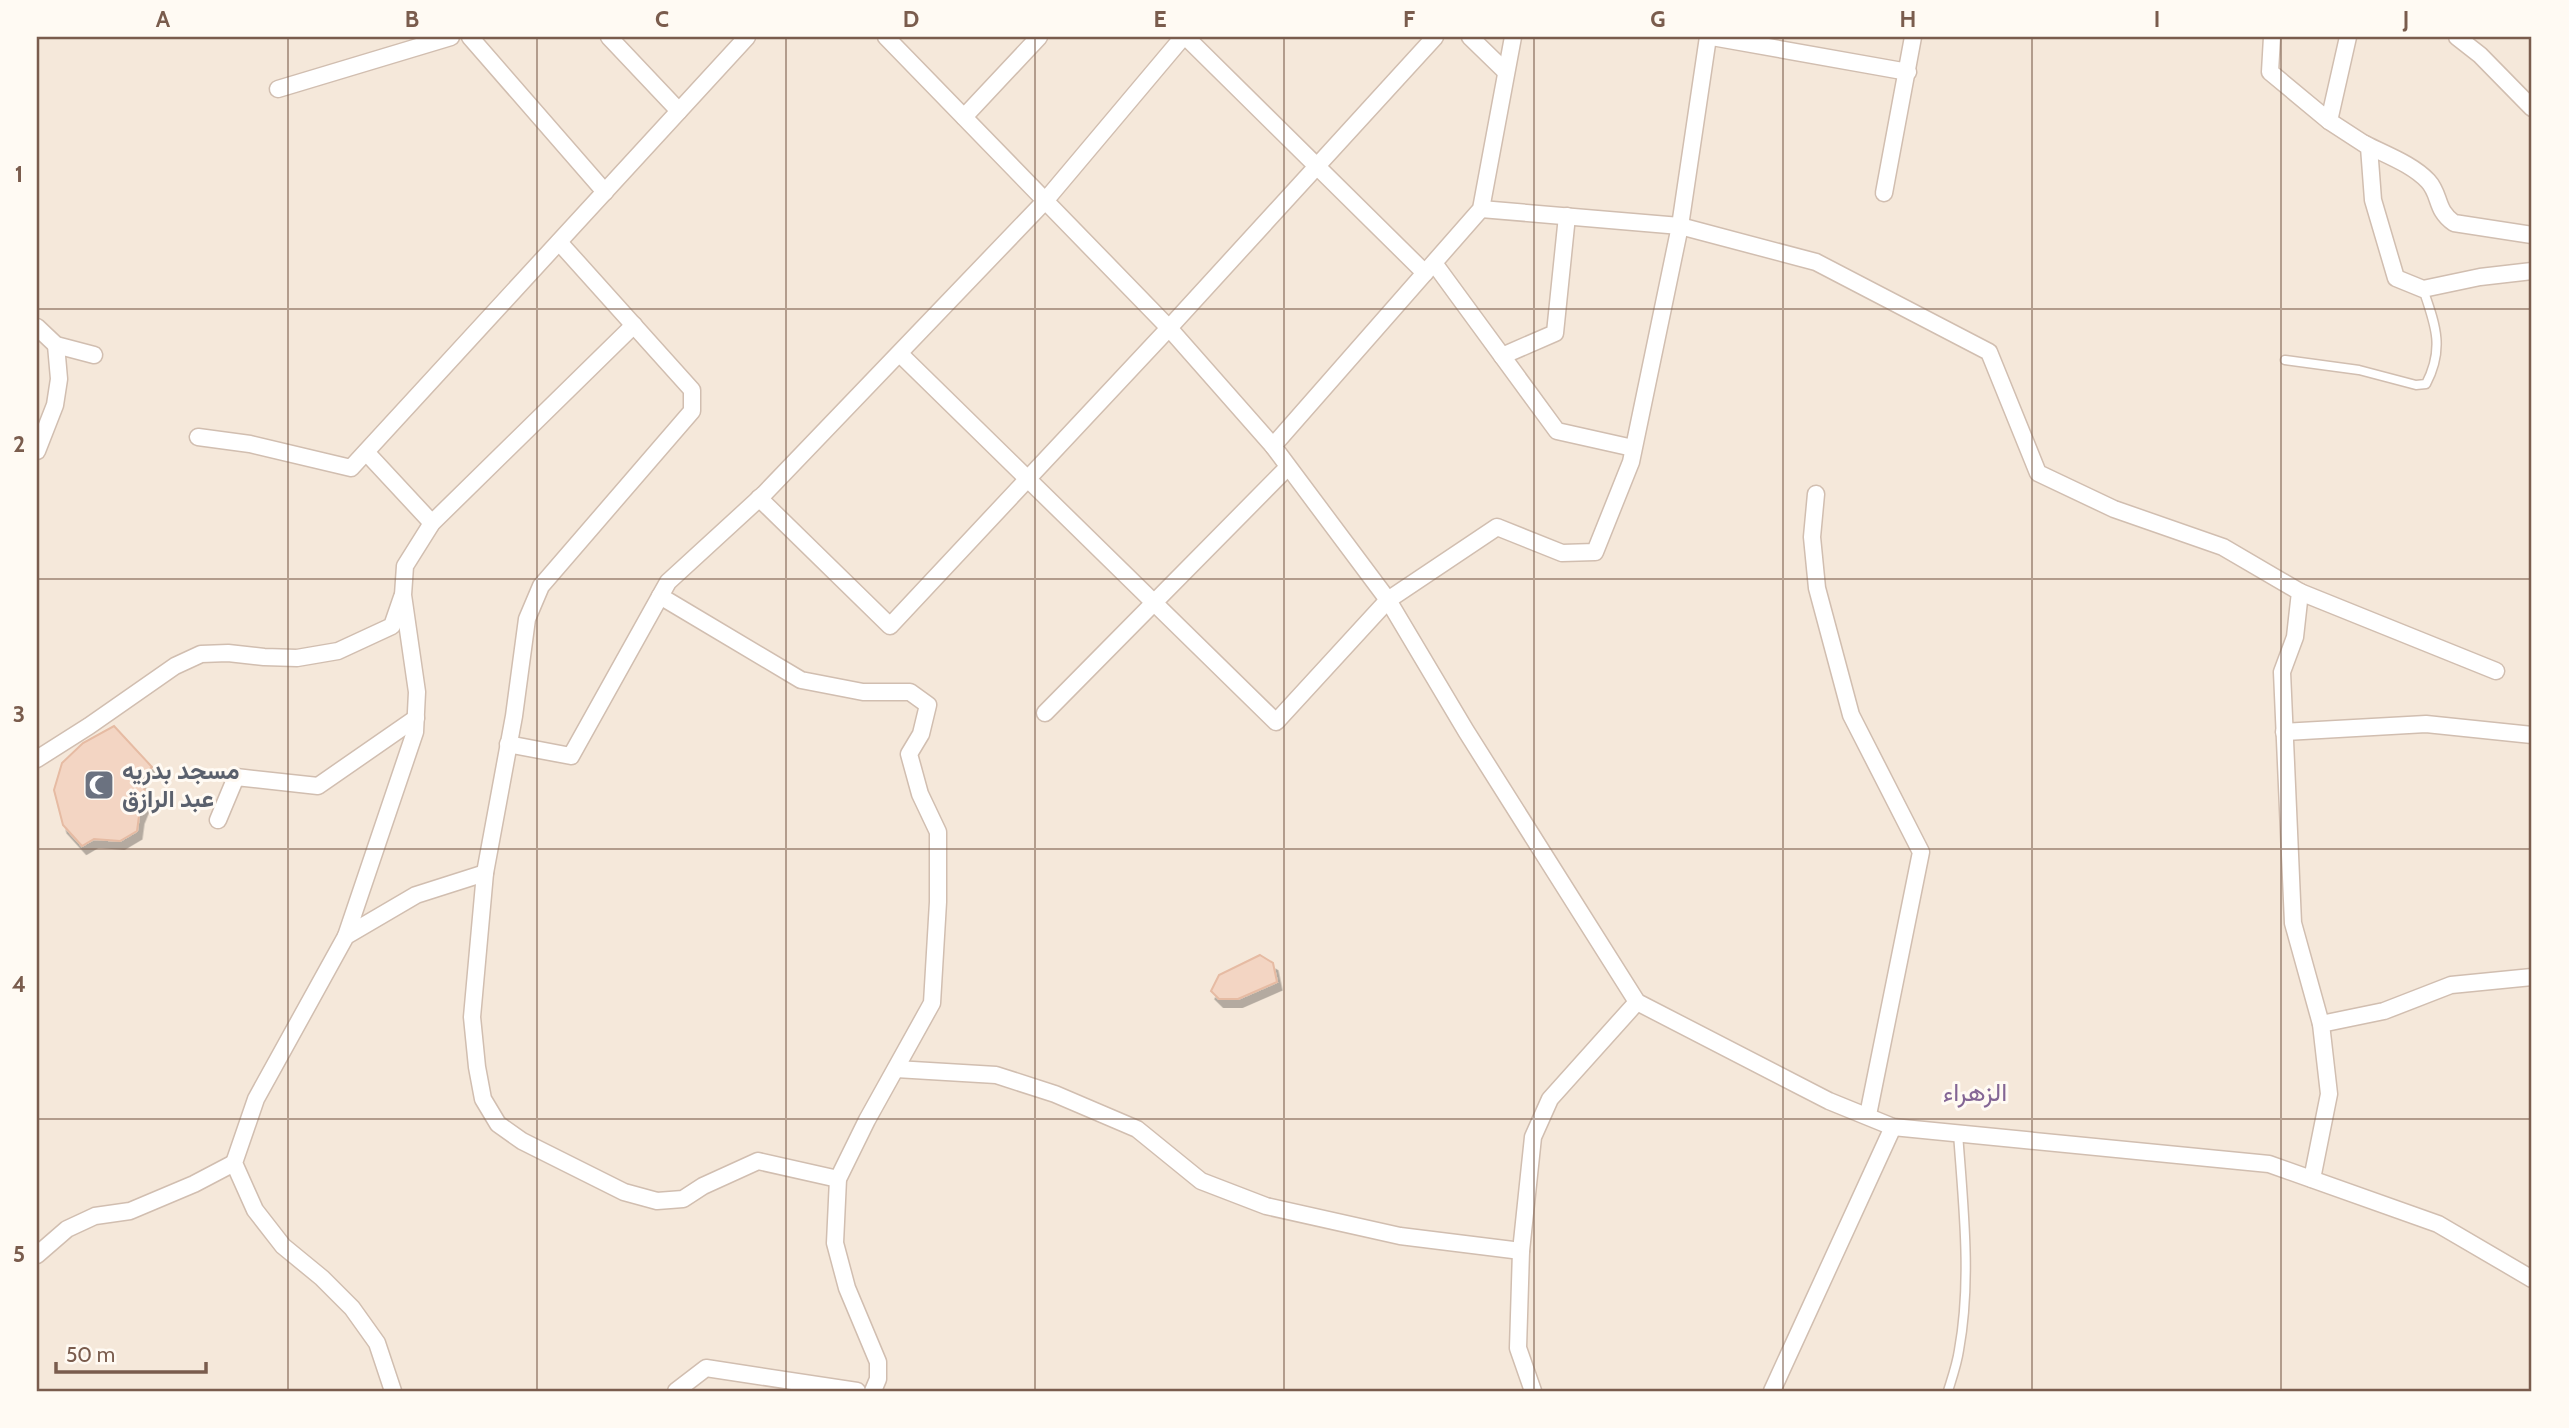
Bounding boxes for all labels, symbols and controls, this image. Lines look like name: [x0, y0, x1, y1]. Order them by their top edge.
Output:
text: A: [156, 5, 171, 33]
text: B: [405, 5, 419, 33]
text: C: [655, 5, 669, 33]
text: D: [903, 5, 919, 33]
text: E: [1153, 5, 1167, 33]
text: F: [1403, 5, 1415, 33]
text: G: [1650, 5, 1666, 33]
text: H: [1900, 5, 1916, 33]
text: I: [2154, 5, 2160, 33]
text: J: [2402, 5, 2409, 33]
text: 1: [15, 160, 23, 188]
text: 2: [13, 430, 25, 458]
text: 3: [13, 700, 25, 728]
place label: مسجد بدريه عبد الرازق: [122, 756, 240, 814]
mosque icon: مسجد بدريه عبد الرازق: [82, 768, 116, 802]
text: 4: [12, 970, 26, 998]
district label: الزهراء: [1943, 1076, 2007, 1108]
text: 5: [13, 1240, 25, 1268]
scale bar: [56, 1330, 206, 1374]
text: 50 m: [66, 1342, 115, 1367]

